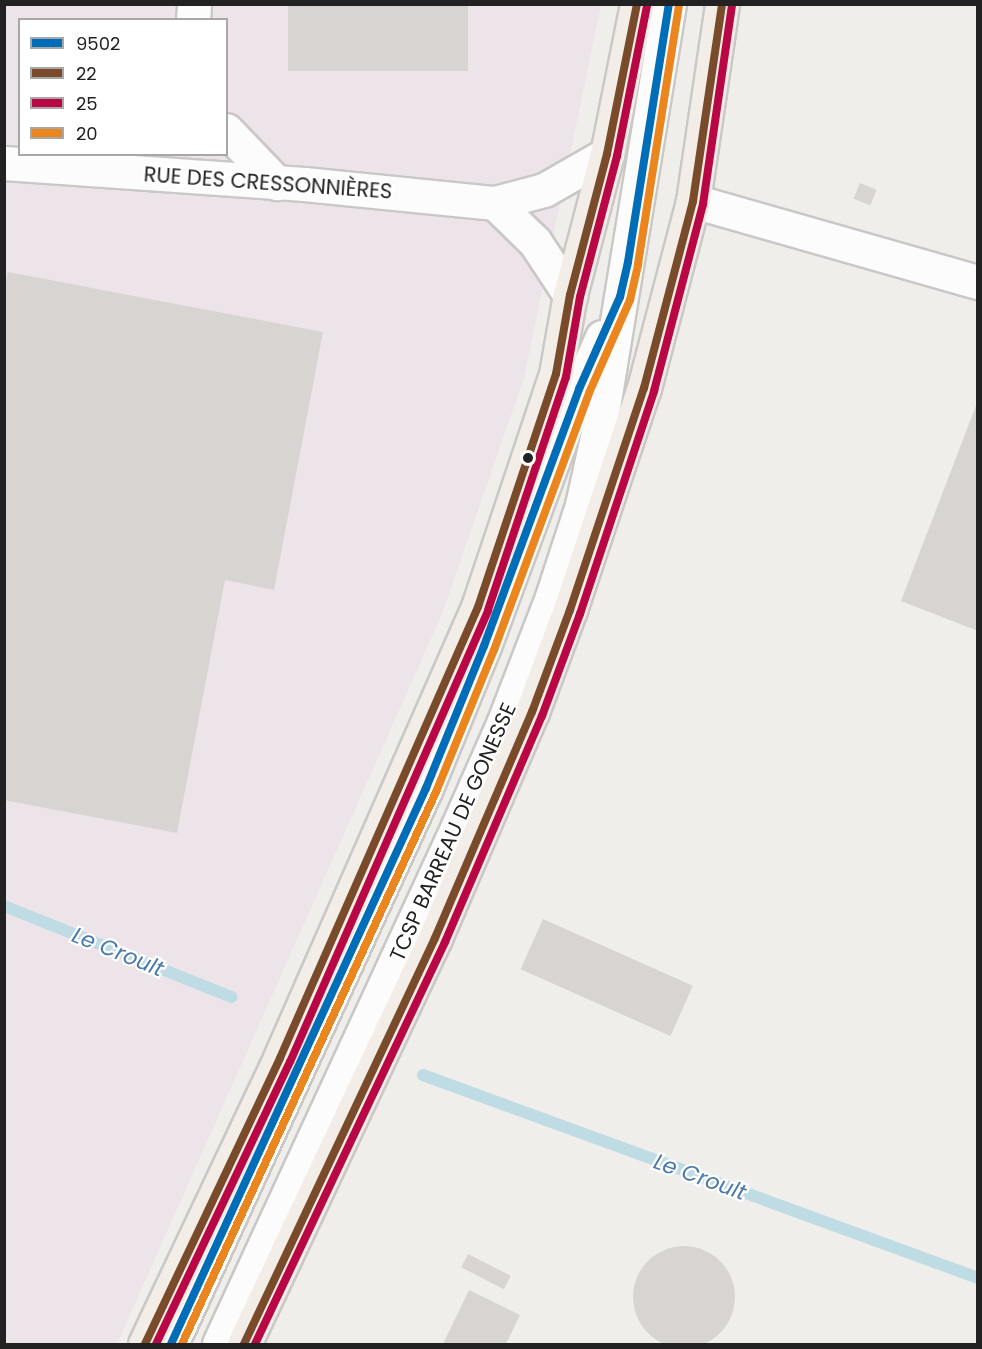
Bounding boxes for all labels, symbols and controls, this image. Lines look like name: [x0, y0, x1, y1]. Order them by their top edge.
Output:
legend: [18, 18, 228, 156]
text: 9502: [76, 31, 120, 56]
text: 22: [76, 61, 97, 86]
text: 25: [76, 91, 98, 116]
text: 20: [76, 121, 98, 146]
street label: RUE DES CRESSONNIÈRES: [143, 162, 393, 204]
unlabelled marker: [522, 452, 534, 464]
street label: TCSP BARREAU DE GONESSE: [385, 699, 521, 965]
water label: Le Croult: [68, 922, 168, 982]
water label: Le Croult: [650, 1148, 750, 1206]

